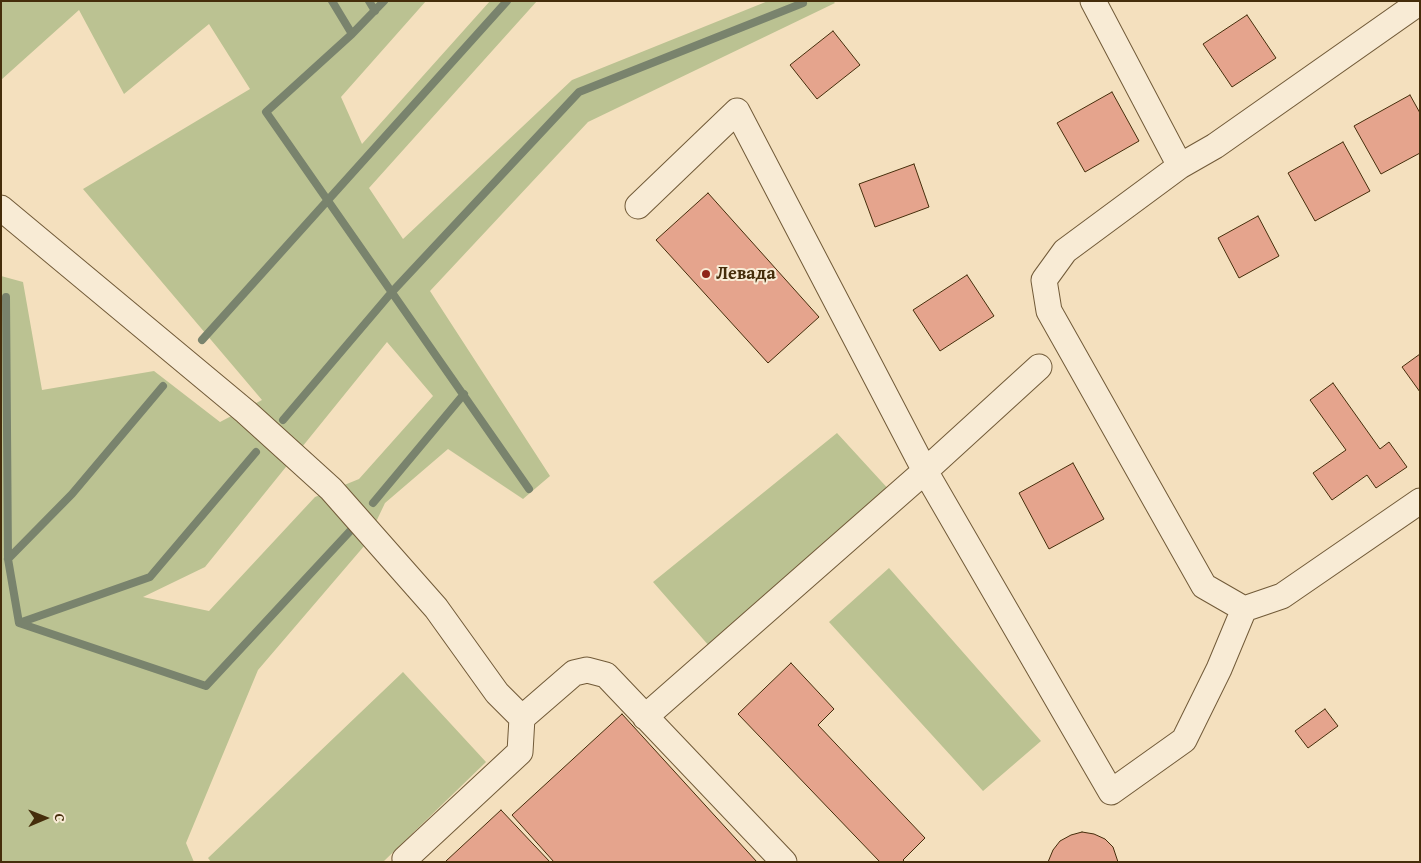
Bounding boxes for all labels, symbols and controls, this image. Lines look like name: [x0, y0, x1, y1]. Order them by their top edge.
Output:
place label: Левада: [716, 263, 776, 285]
marker: Левада: [700, 268, 712, 280]
north arrow: [20, 793, 70, 843]
text: С: [50, 814, 70, 822]

